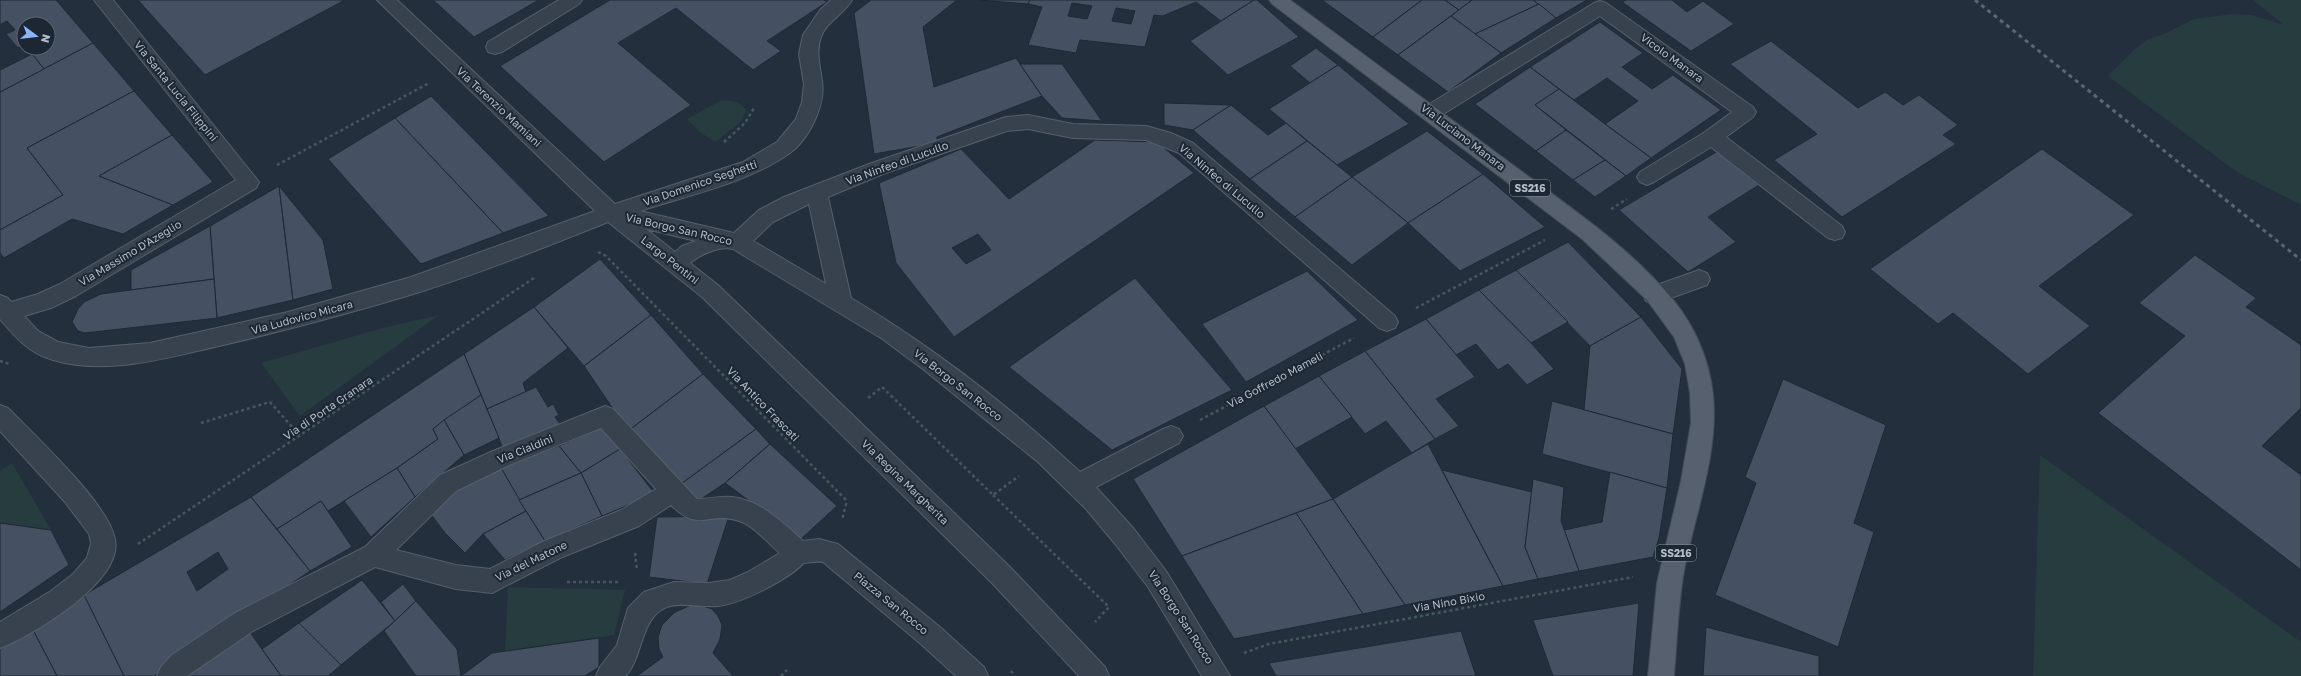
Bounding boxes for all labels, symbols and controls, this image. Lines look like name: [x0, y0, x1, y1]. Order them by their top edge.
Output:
north arrow: [16, 16, 56, 56]
street label: Vicolo Manara: [1638, 30, 1706, 85]
text: N: [39, 33, 54, 44]
street label: Via Santa Lucia Filippini: [132, 38, 221, 144]
street label: Via Terenzio Mamiani: [454, 64, 544, 149]
street label: Via Luciano Manara: [1419, 101, 1508, 173]
street label: Via Ninfeo di Lucullo: [844, 138, 950, 187]
street label: Via Ninfeo di Lucullo: [1177, 141, 1268, 221]
street label: Via Domenico Seghetti: [641, 157, 759, 208]
road number: SS216: [1510, 180, 1550, 196]
street label: Via Borgo San Rocco: [625, 210, 734, 247]
street label: Via Massimo D'Azeglio: [76, 217, 184, 288]
street label: Largo Pentini: [639, 233, 702, 286]
street label: Via Ludovico Micara: [250, 297, 354, 336]
street label: Via Borgo San Rocco: [911, 346, 1006, 423]
street label: Via Goffredo Mameli: [1225, 349, 1325, 410]
street label: Via Antico Frascati: [725, 364, 802, 444]
street label: Via di Porta Granara: [281, 373, 375, 442]
street label: Via Cialdini: [495, 431, 555, 466]
street label: Via Regina Margherita: [859, 437, 952, 527]
street label: Via del Matone: [493, 538, 569, 584]
road number: SS216: [1656, 545, 1696, 561]
street label: Via Borgo San Rocco: [1146, 568, 1217, 666]
street label: Piazza San Rocco: [851, 569, 931, 637]
street label: Via Nino Bixio: [1412, 589, 1486, 614]

